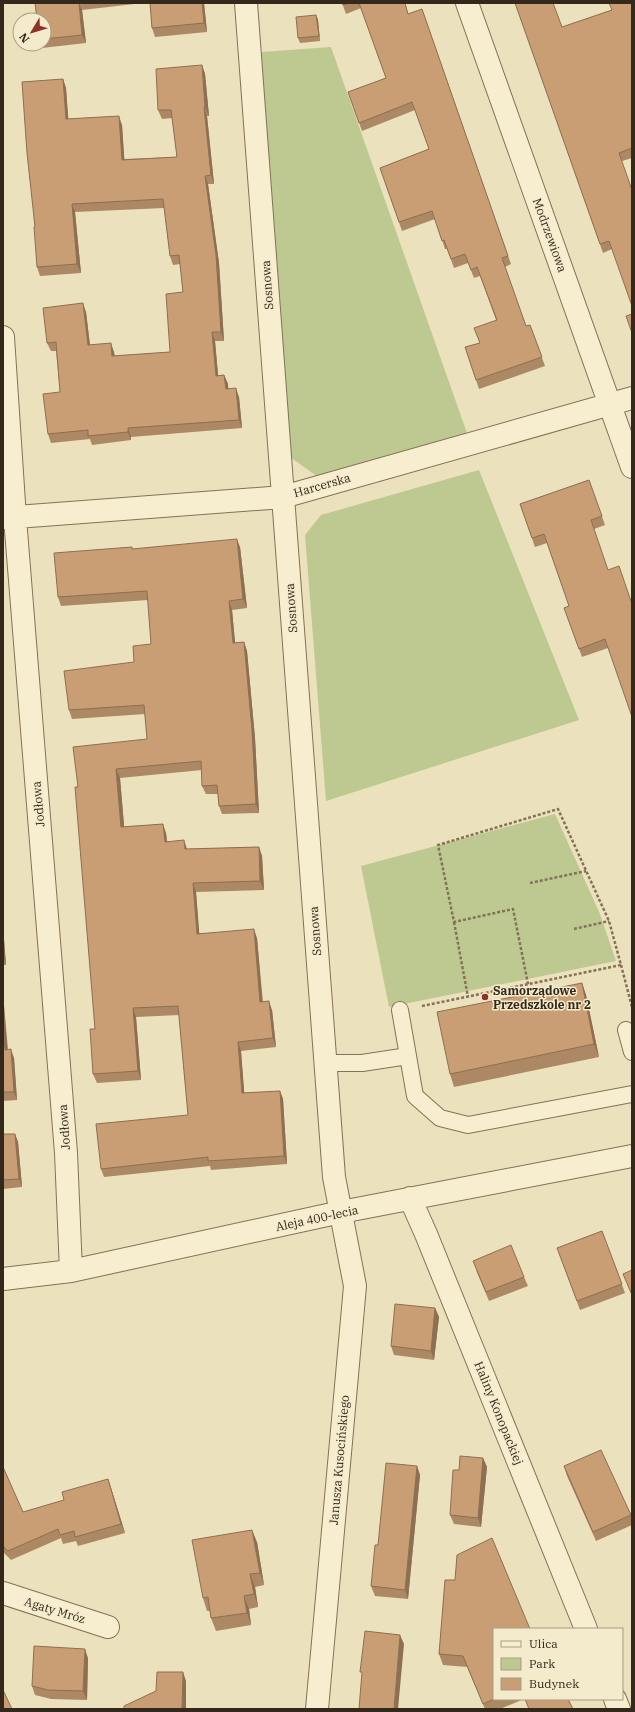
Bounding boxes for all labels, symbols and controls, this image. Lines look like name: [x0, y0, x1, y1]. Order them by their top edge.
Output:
north arrow: [12, 12, 52, 52]
text: N: [16, 30, 32, 46]
street label: Modrzewiowa: [530, 196, 571, 275]
street label: Sosnowa: [258, 259, 276, 310]
street label: Harcerska: [292, 470, 353, 500]
street label: Sosnowa: [282, 582, 300, 633]
street label: Jodłowa: [28, 780, 47, 827]
street label: Sosnowa: [306, 905, 324, 956]
place label: Samorządowe Przedszkole nr 2: [493, 983, 591, 1012]
marker: Samorządowe Przedszkole nr 2: [480, 992, 490, 1002]
street label: Jodłowa: [55, 1103, 73, 1150]
street label: Aleja 400-lecia: [274, 1202, 360, 1234]
street label: Haliny Konopackiej: [471, 1359, 527, 1467]
street label: Janusza Kusocińskiego: [326, 1394, 352, 1526]
street label: Agaty Mróz: [23, 1594, 87, 1626]
legend: [493, 1628, 623, 1700]
text: Ulica: [529, 1636, 558, 1651]
text: Park: [529, 1656, 555, 1671]
text: Budynek: [529, 1676, 579, 1691]

